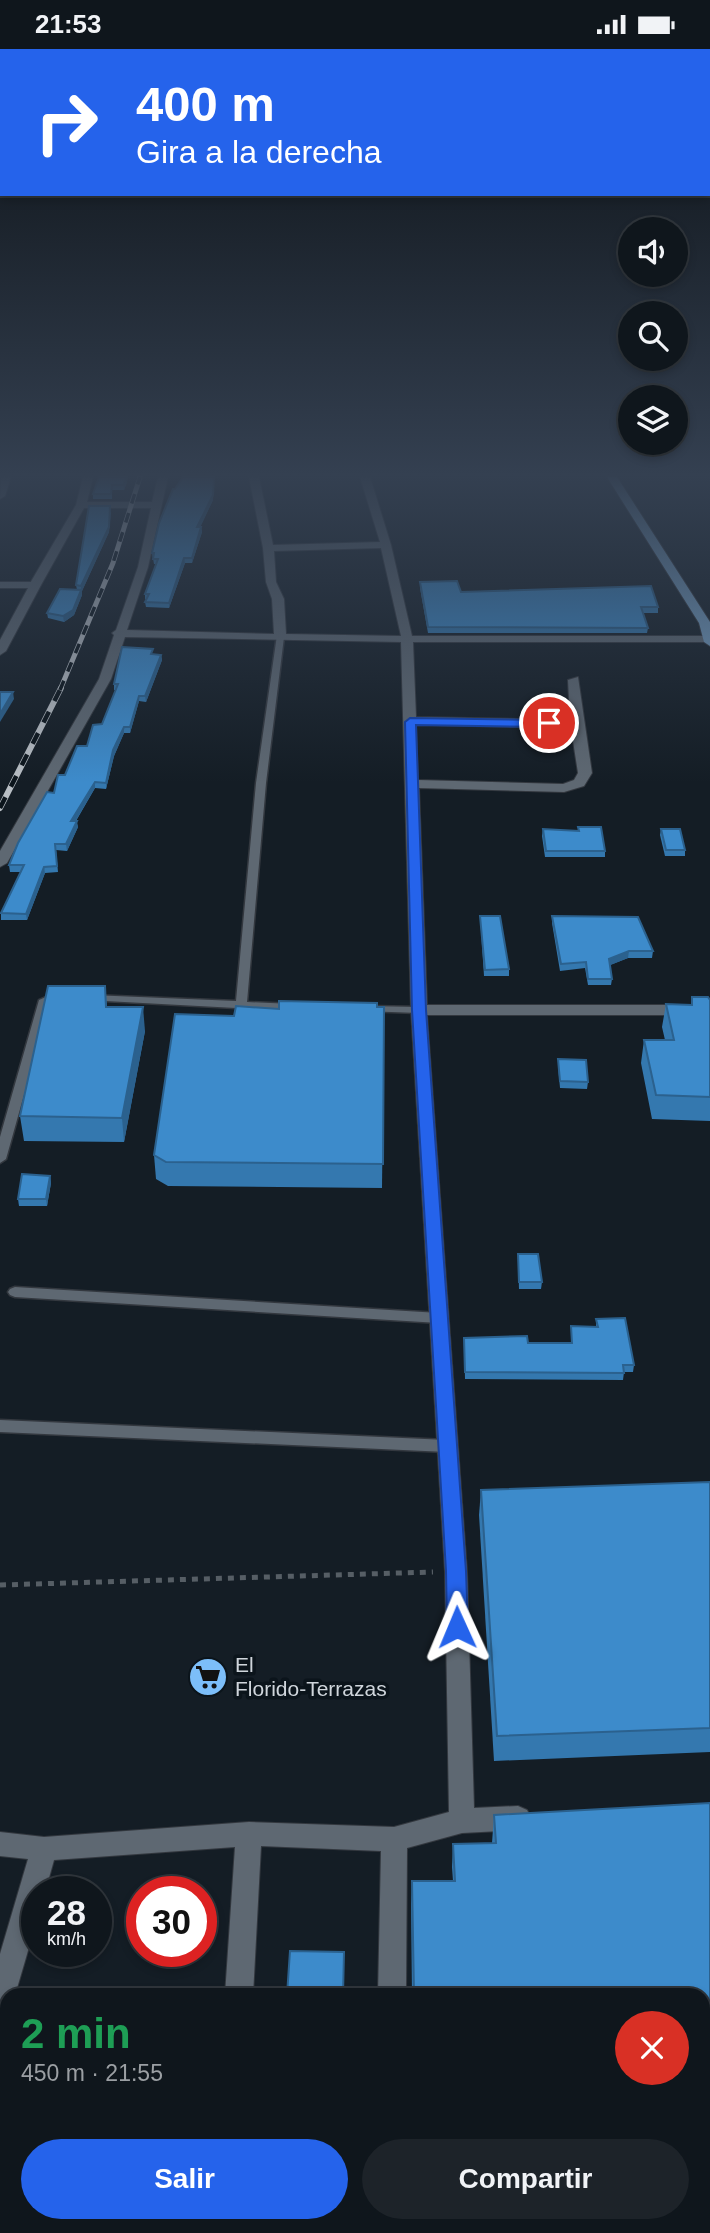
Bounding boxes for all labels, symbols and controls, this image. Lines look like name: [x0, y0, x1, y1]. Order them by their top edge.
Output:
text: 21:53: [35, 9, 102, 39]
icon: right: [21, 77, 112, 168]
text: 400 m: [136, 77, 275, 131]
text: Gira a la derecha: [136, 134, 381, 170]
map controls: [618, 217, 688, 455]
button: sound: [618, 217, 688, 287]
button: search: [618, 301, 688, 371]
button: layers: [618, 385, 688, 455]
pin: [519, 693, 579, 753]
icon: arrive: [530, 704, 568, 742]
position arrow: [420, 1590, 494, 1664]
place label: El Florido-Terrazas: [235, 1653, 387, 1700]
supermarket icon: El Florido-Terrazas: [187, 1656, 229, 1698]
speed limit sign: 30: [126, 1876, 217, 1967]
text: 28: [47, 1893, 86, 1932]
text: km/h: [47, 1929, 86, 1949]
text: 2 min: [21, 2010, 131, 2057]
button: close: [615, 2011, 689, 2085]
text: 450 m · 21:55: [21, 2060, 163, 2086]
button: Salir: [21, 2139, 348, 2219]
button: Compartir: [362, 2139, 689, 2219]

